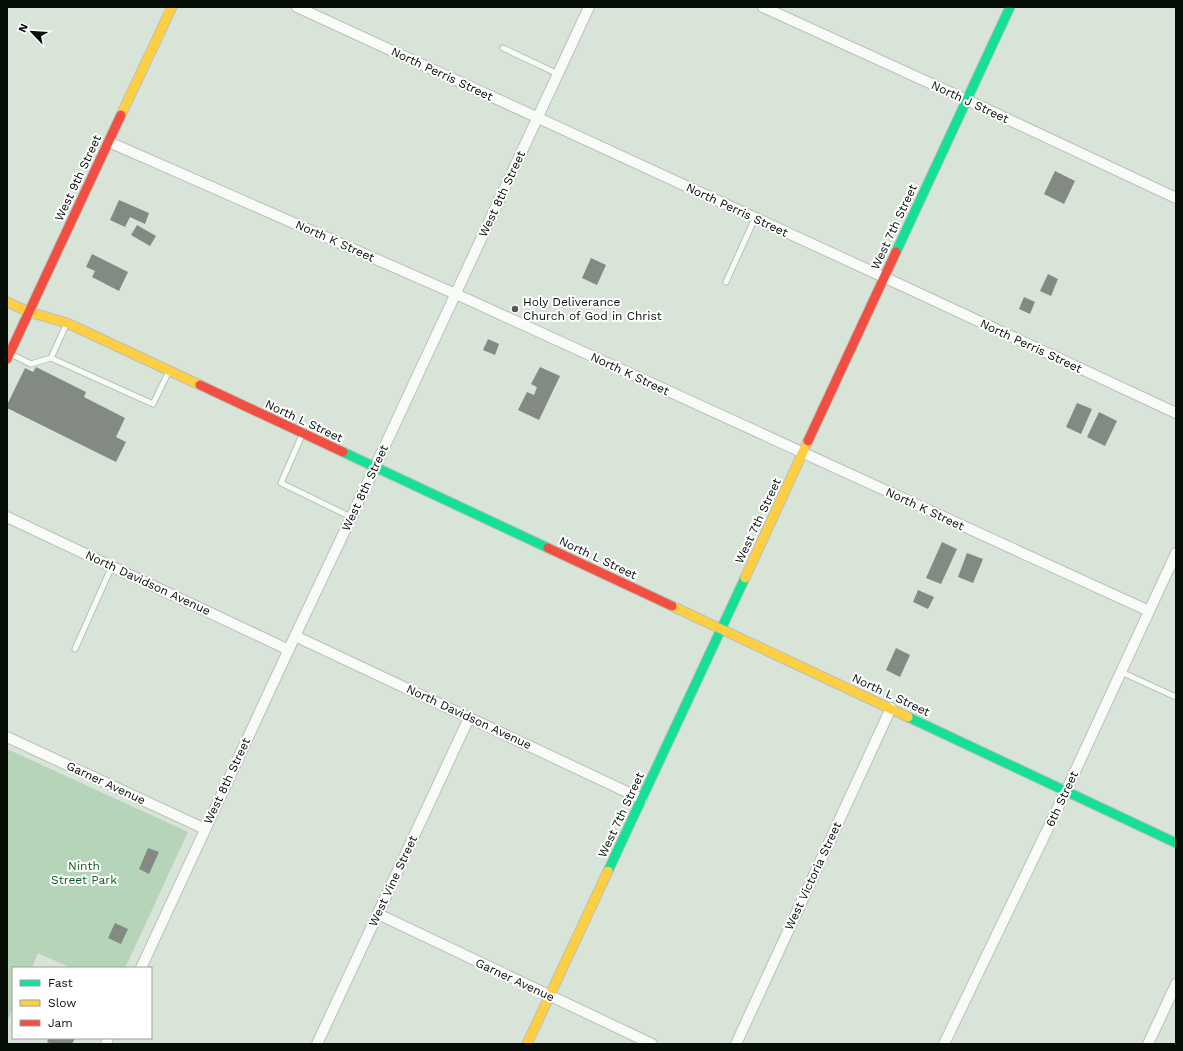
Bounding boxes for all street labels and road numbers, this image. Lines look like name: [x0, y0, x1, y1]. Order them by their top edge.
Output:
street label: North Perris Street: [389, 44, 495, 104]
street label: North J Street: [929, 78, 1011, 126]
street label: West 9th Street: [52, 133, 104, 223]
street label: West 8th Street: [476, 149, 528, 239]
street label: North Perris Street: [684, 180, 790, 240]
street label: West 7th Street: [868, 182, 920, 272]
street label: North K Street: [293, 217, 377, 265]
street label: North Perris Street: [978, 316, 1084, 376]
street label: North K Street: [589, 350, 671, 398]
street label: North L Street: [263, 397, 345, 445]
street label: West 8th Street: [339, 443, 391, 533]
street label: West 7th Street: [732, 476, 784, 566]
street label: North K Street: [884, 485, 966, 533]
street label: North L Street: [557, 534, 639, 582]
street label: North Davidson Avenue: [83, 548, 213, 618]
street label: North L Street: [850, 671, 932, 719]
street label: North Davidson Avenue: [404, 682, 534, 752]
street label: West 8th Street: [201, 736, 253, 826]
street label: Garner Avenue: [64, 759, 148, 807]
street label: 6th Street: [1043, 769, 1081, 829]
street label: West 7th Street: [595, 770, 647, 860]
street label: West Victoria Street: [782, 820, 844, 932]
street label: West Vine Street: [366, 833, 420, 929]
street label: Garner Avenue: [473, 956, 557, 1004]

